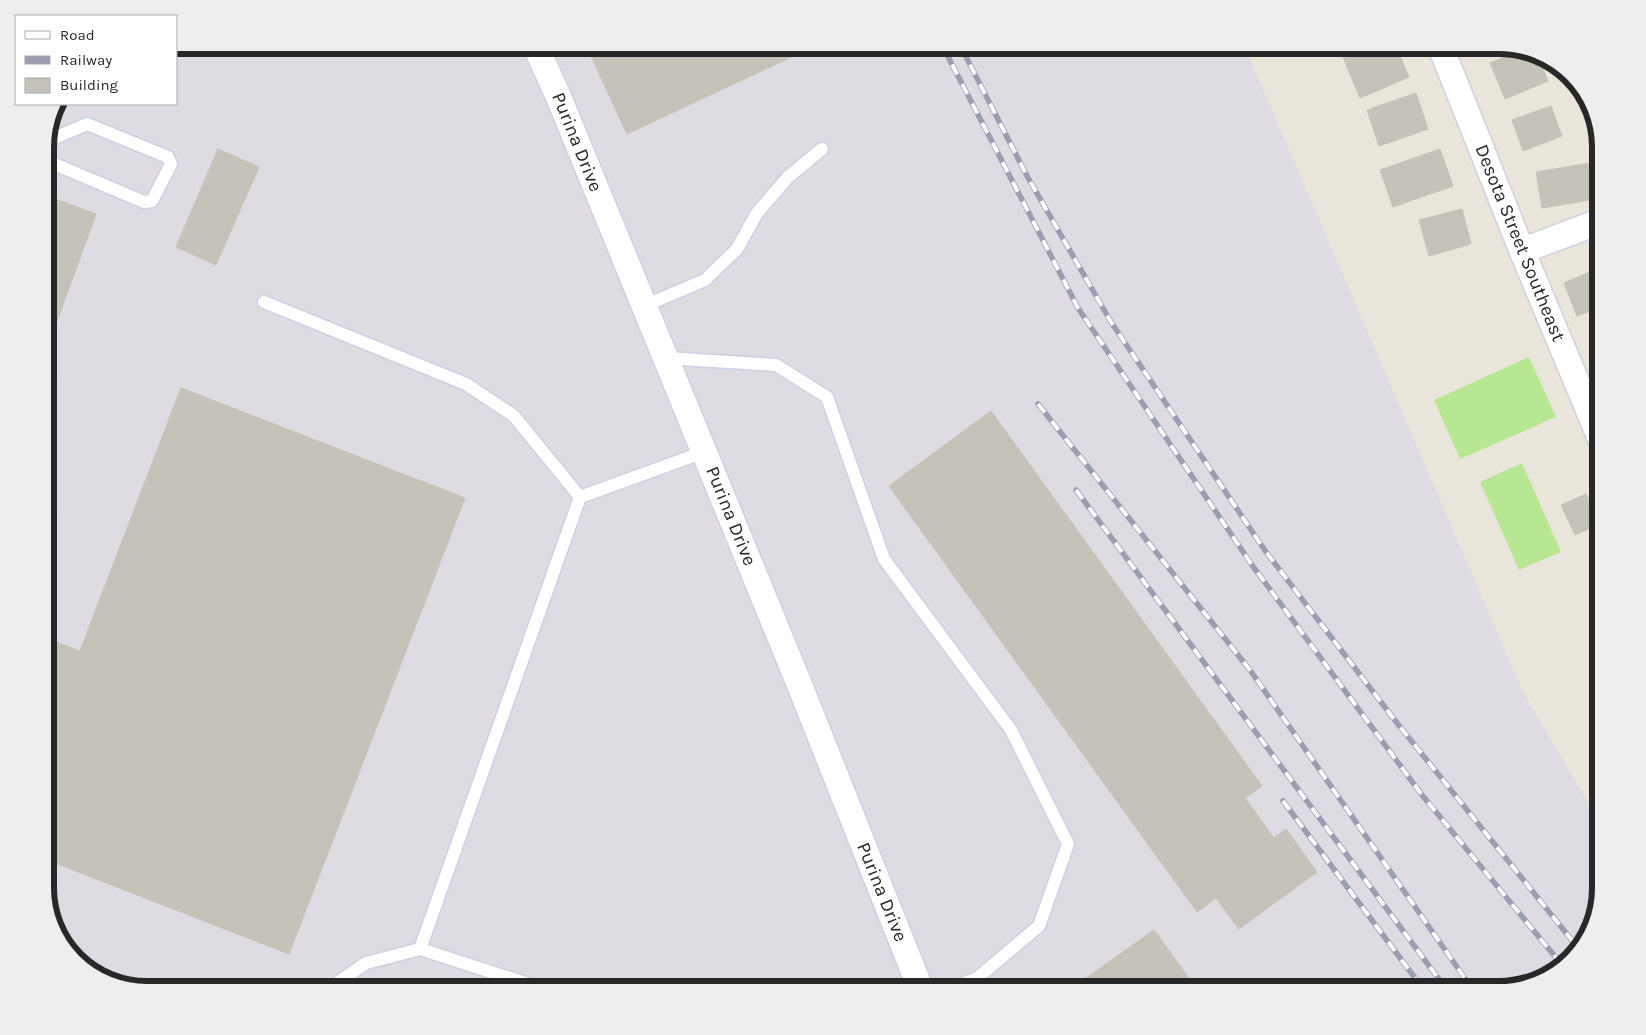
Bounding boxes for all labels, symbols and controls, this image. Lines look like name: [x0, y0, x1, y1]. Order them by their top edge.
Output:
legend: [15, 15, 178, 105]
text: Road: [60, 26, 95, 44]
text: Railway: [60, 51, 112, 69]
text: Building: [60, 76, 118, 94]
street label: Purina Drive: [547, 89, 607, 195]
street label: Desota Street Southeast: [1470, 141, 1570, 345]
street label: Purina Drive: [701, 463, 761, 569]
street label: Purina Drive: [852, 839, 912, 945]

